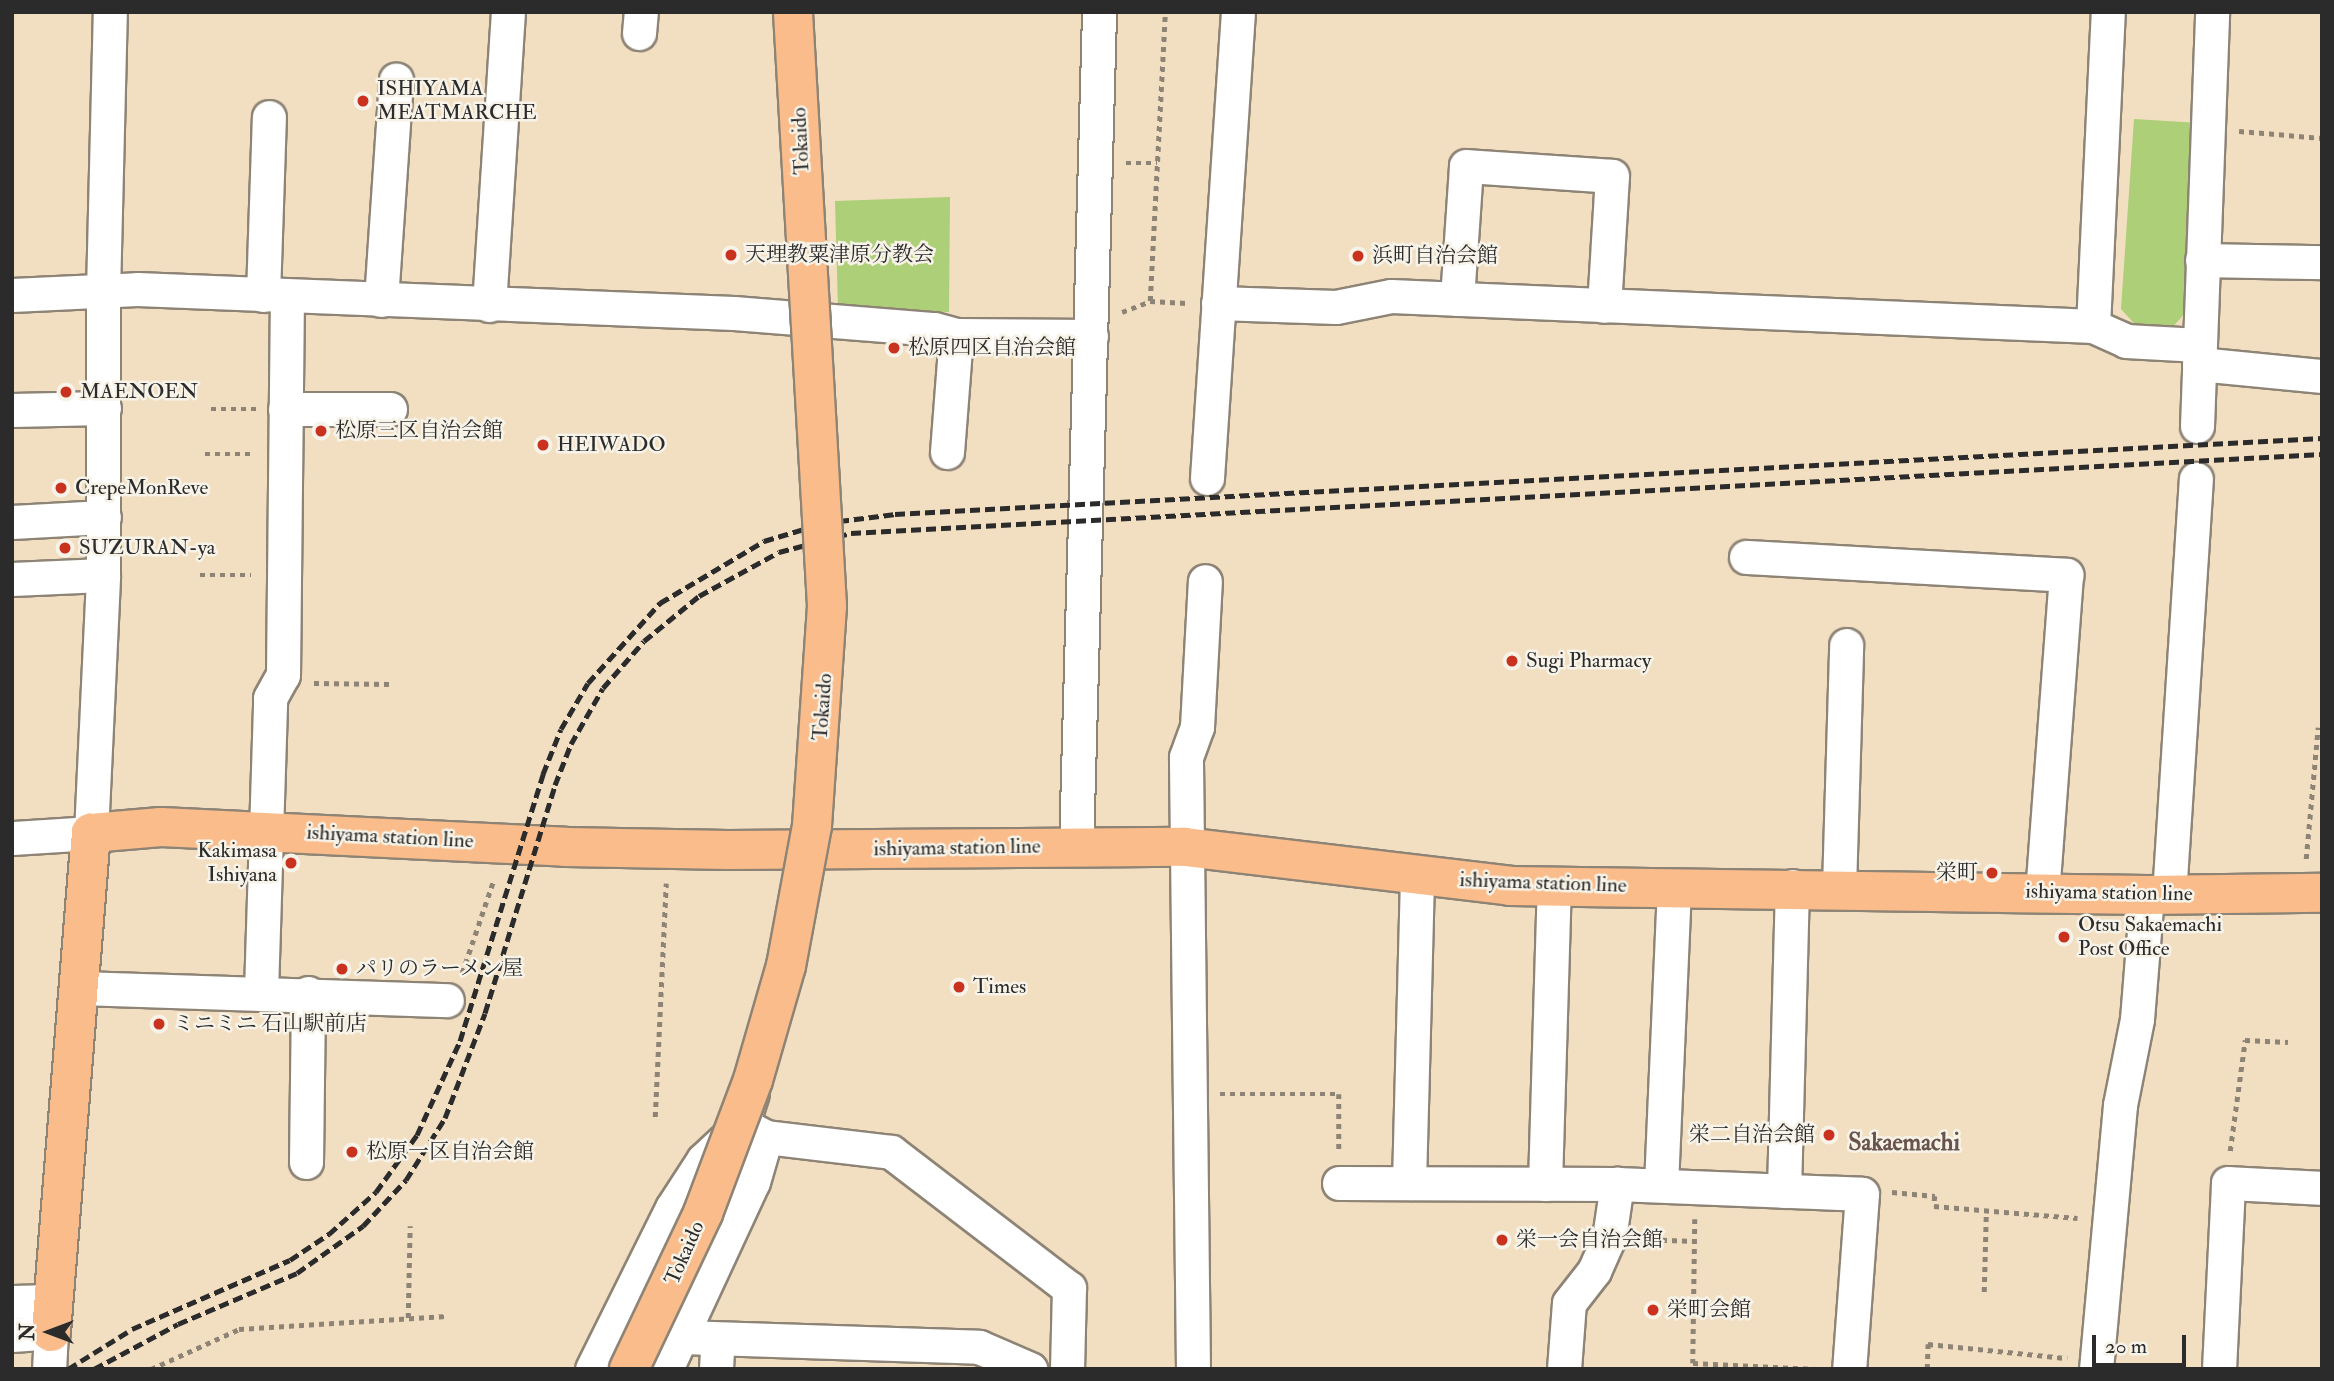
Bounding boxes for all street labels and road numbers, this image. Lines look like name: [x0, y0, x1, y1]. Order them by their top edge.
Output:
street label: Tokaido: [787, 107, 815, 175]
street label: Tokaido: [808, 673, 838, 741]
street label: ishiyama station line: [306, 820, 474, 854]
street label: ishiyama station line: [873, 834, 1041, 862]
street label: ishiyama station line: [1459, 867, 1627, 899]
street label: ishiyama station line: [2025, 879, 2193, 907]
street label: Tokaido: [660, 1217, 710, 1289]

